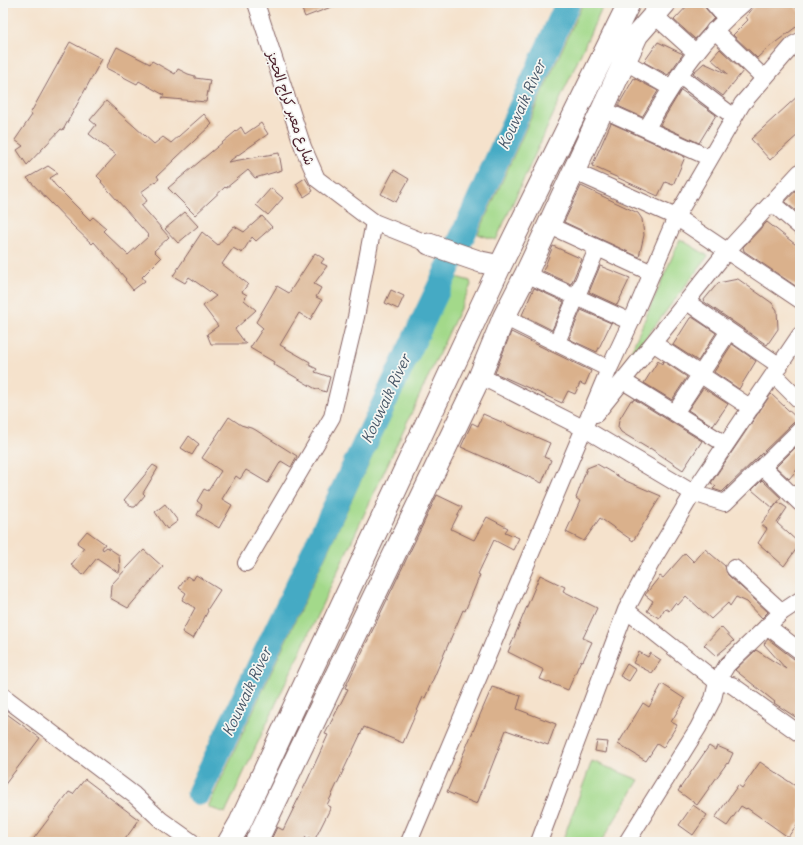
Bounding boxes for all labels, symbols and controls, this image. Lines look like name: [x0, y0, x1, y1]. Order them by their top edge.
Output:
street label: شارع معبر كراج الحجز: [262, 47, 319, 168]
water label: Kouwaik River: [493, 56, 550, 152]
water label: Kouwaik River: [357, 350, 415, 446]
water label: Kouwaik River: [218, 643, 276, 739]

